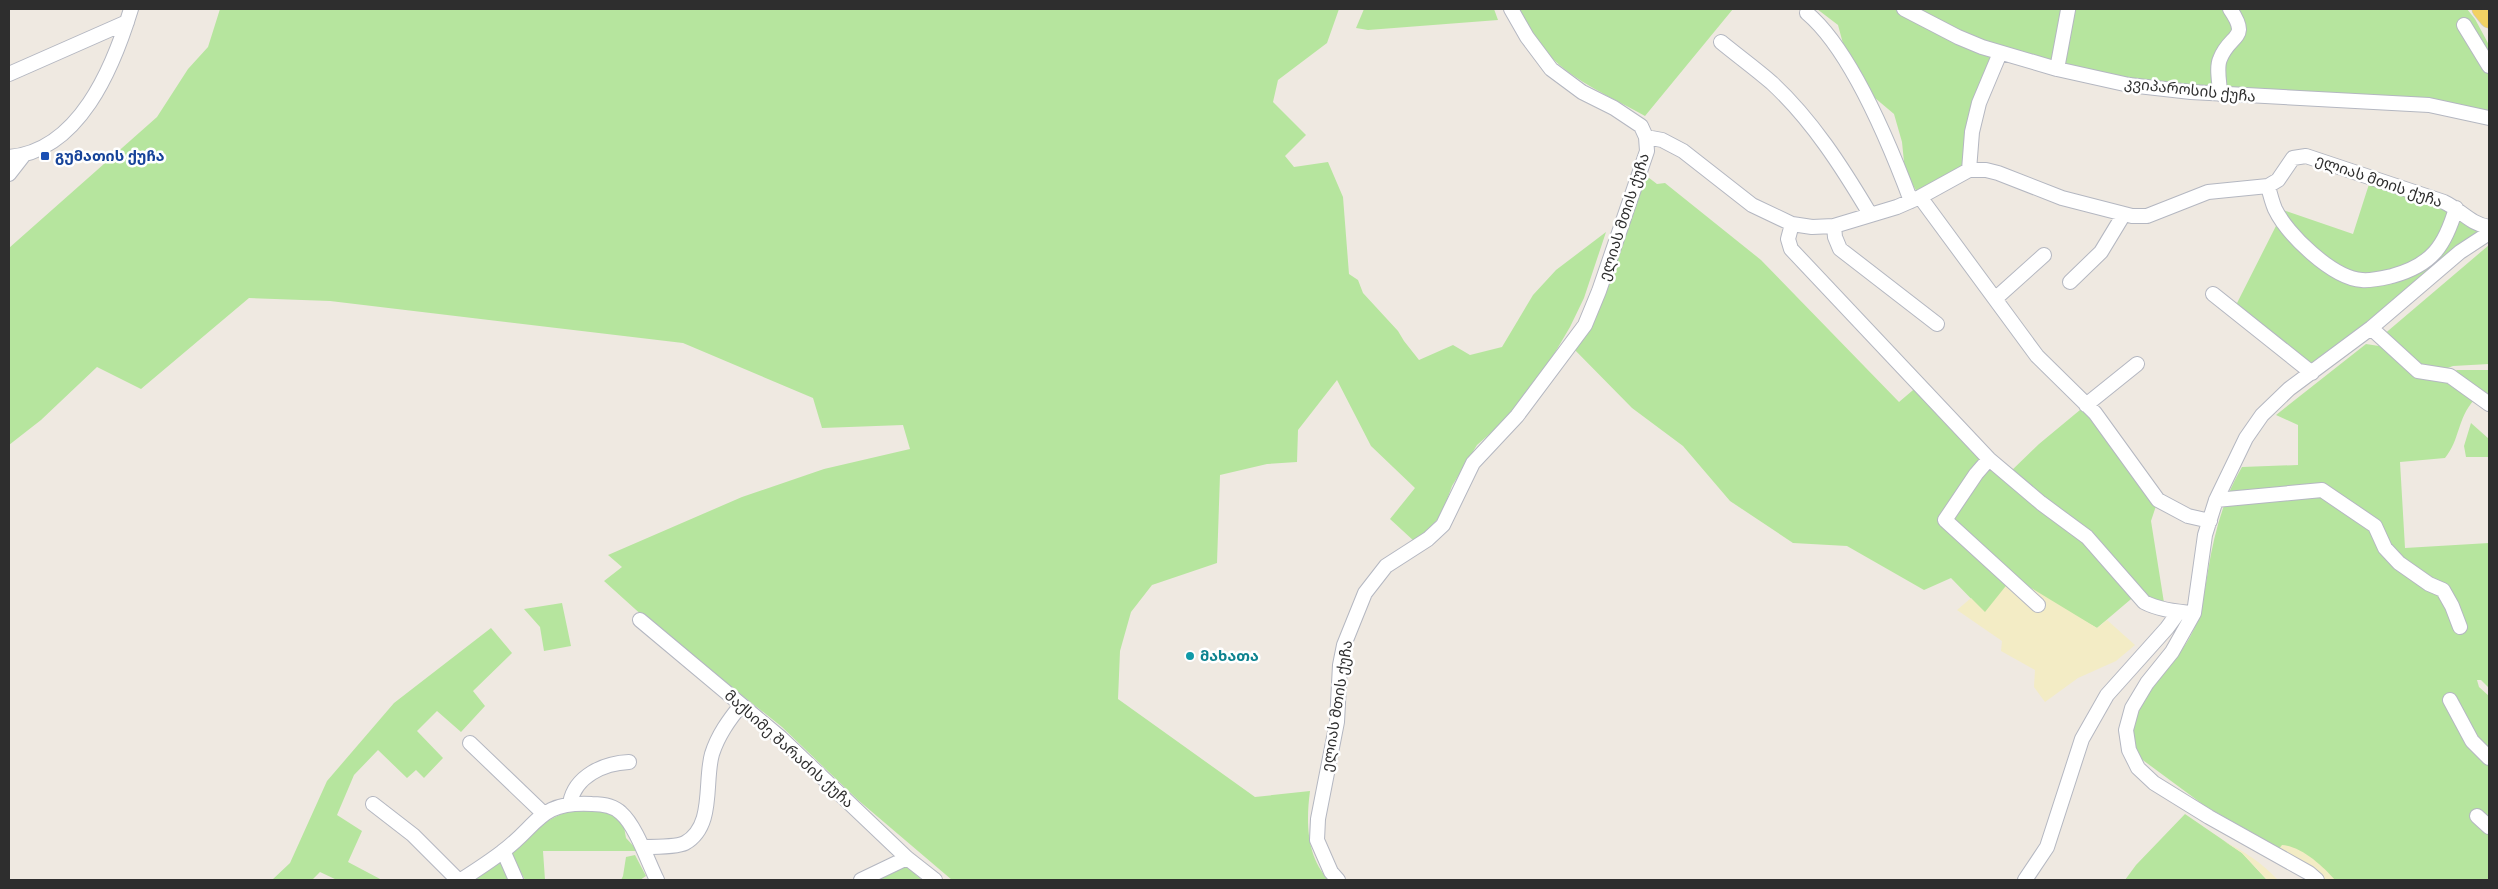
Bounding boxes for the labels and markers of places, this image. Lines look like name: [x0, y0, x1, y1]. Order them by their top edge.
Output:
place label: გუმათის ქუჩა: [55, 146, 165, 165]
marker: გუმათის ქუჩა: [39, 150, 51, 162]
place label: მახათა: [1200, 646, 1259, 665]
marker: მახათა: [1184, 650, 1196, 662]

